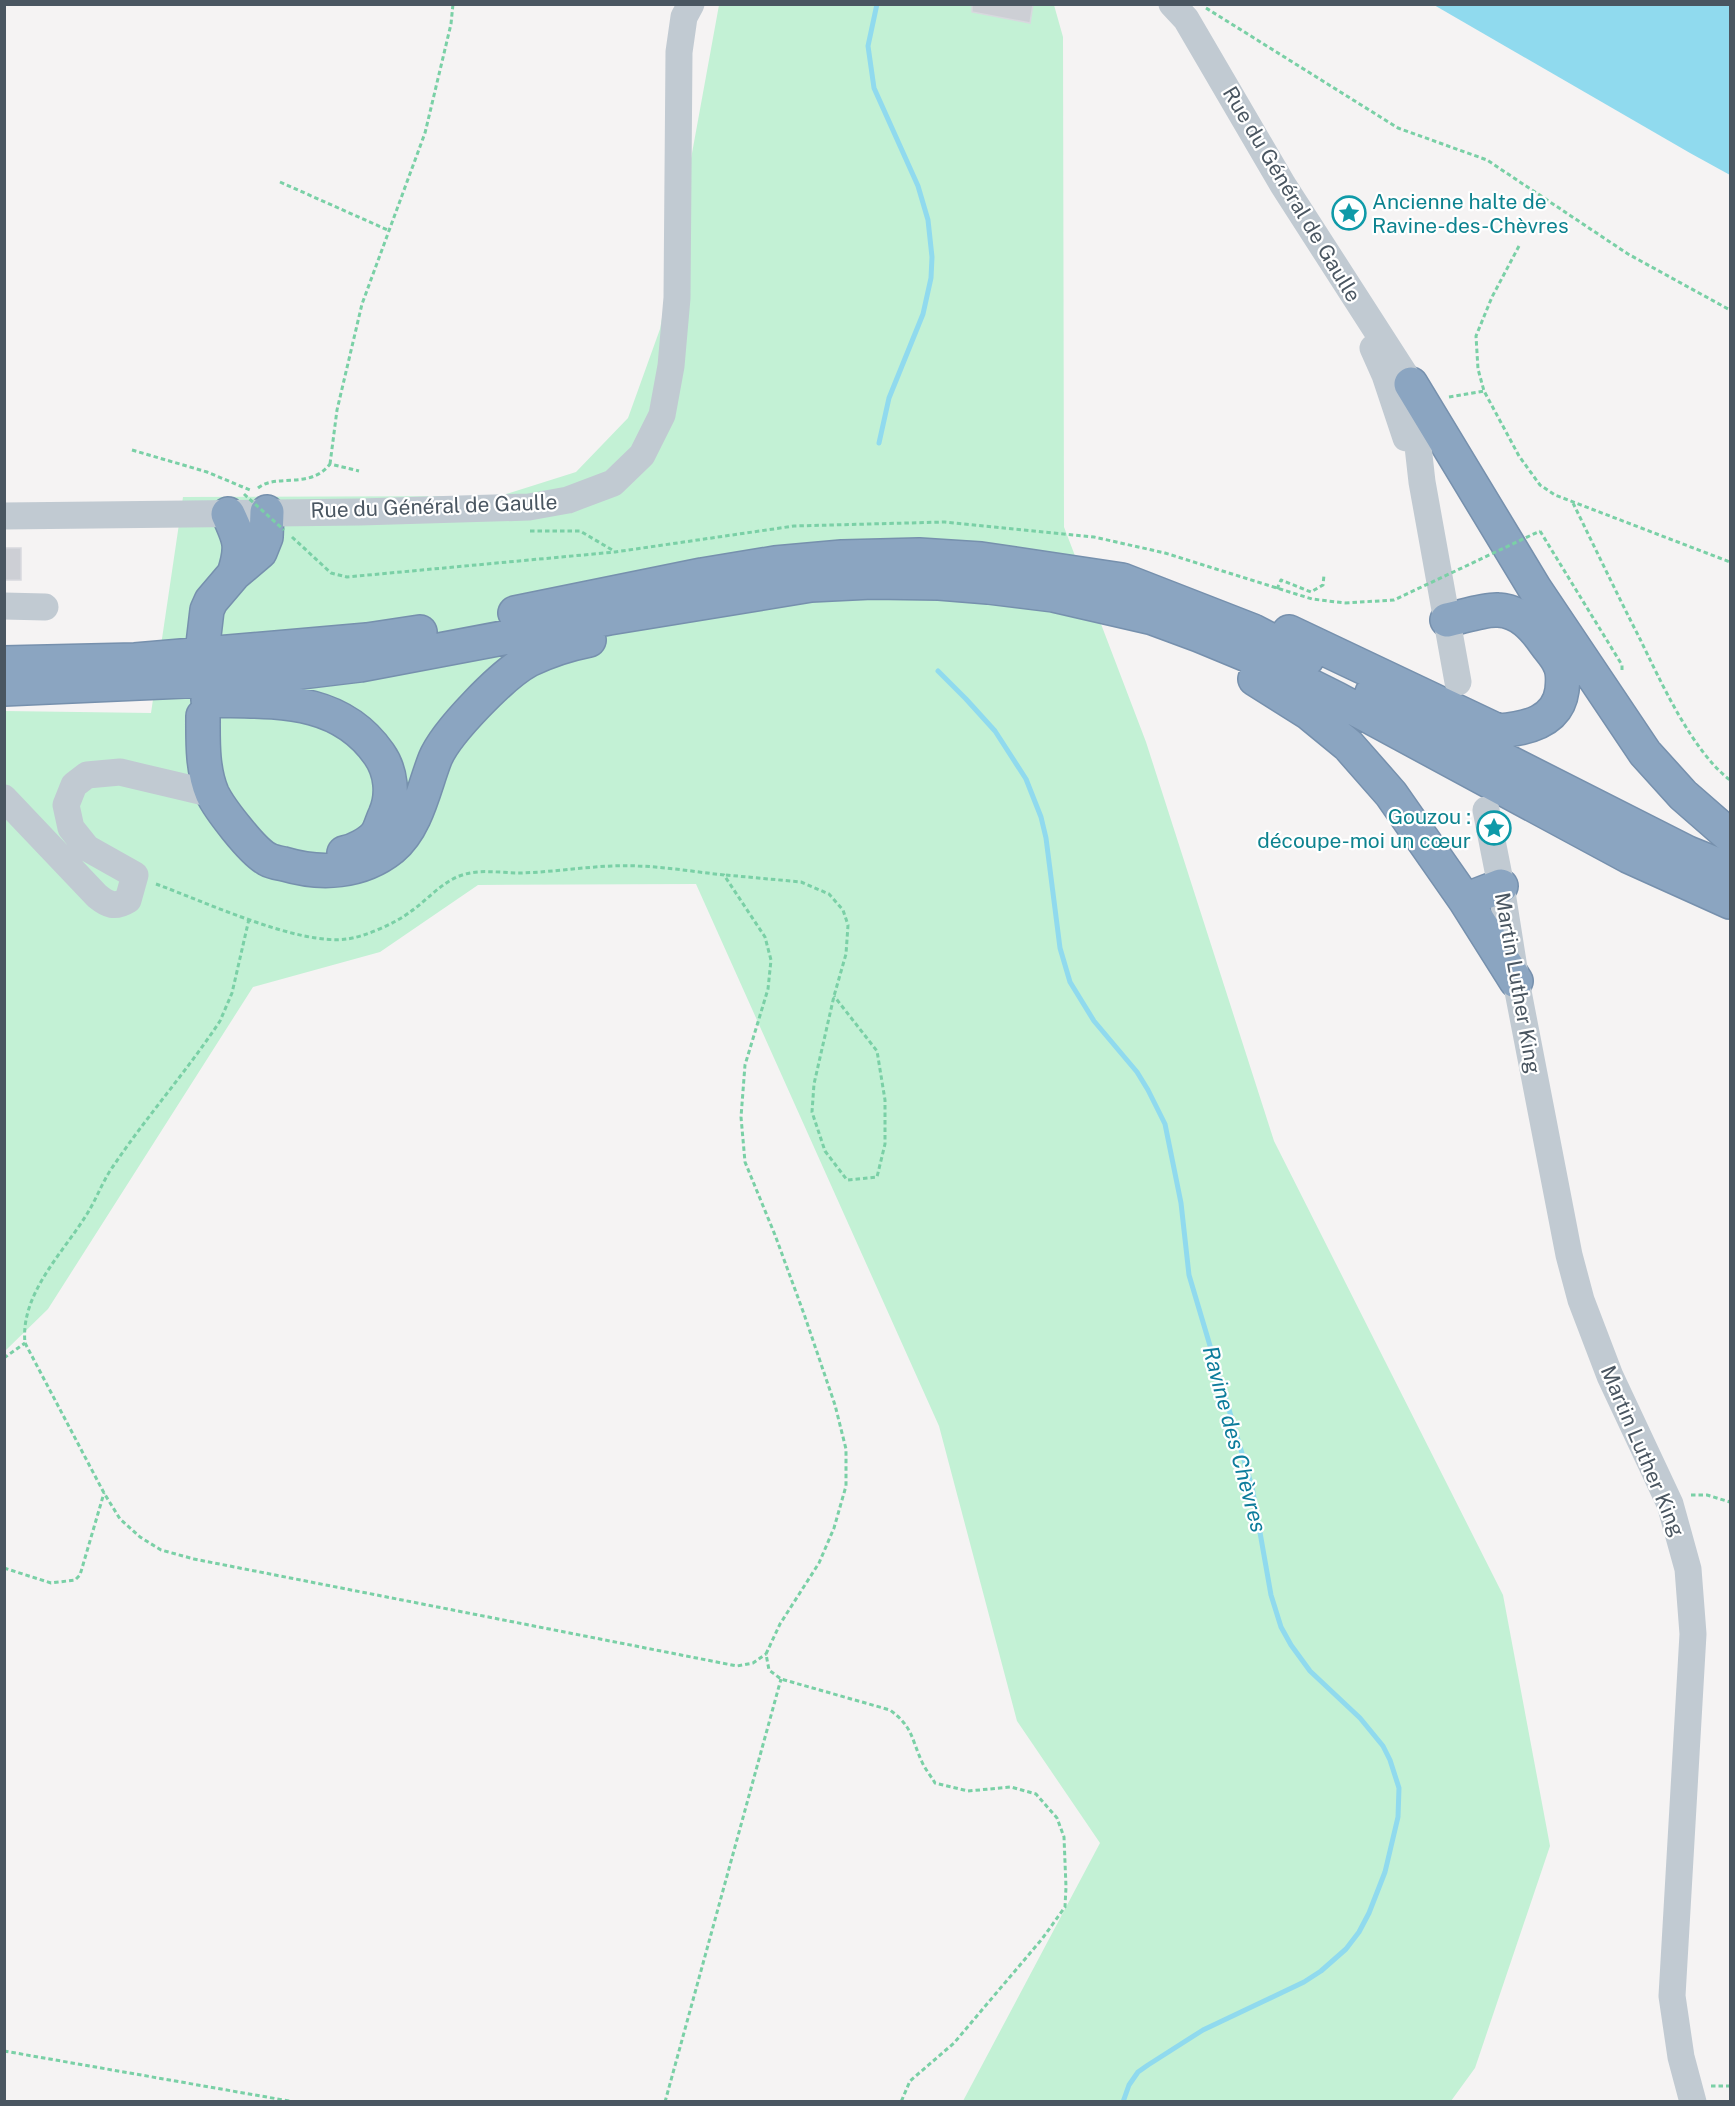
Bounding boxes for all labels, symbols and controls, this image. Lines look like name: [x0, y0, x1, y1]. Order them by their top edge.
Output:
street label: Rue du Général de Gaulle: [1218, 82, 1366, 306]
place label: Ancienne halte de Ravine-des-Chèvres: [1372, 189, 1569, 238]
place icon: Ancienne halte de Ravine-des-Chèvres: [1331, 195, 1367, 231]
street label: Rue du Général de Gaulle: [310, 489, 558, 523]
place label: Gouzou : découpe-moi un cœur: [1257, 804, 1471, 853]
place icon: Gouzou : découpe-moi un cœur: [1476, 810, 1512, 846]
street label: Martin Luther King: [1490, 890, 1546, 1076]
water label: Ravine des Chèvres: [1198, 1343, 1272, 1535]
street label: Martin Luther King: [1596, 1362, 1690, 1540]

